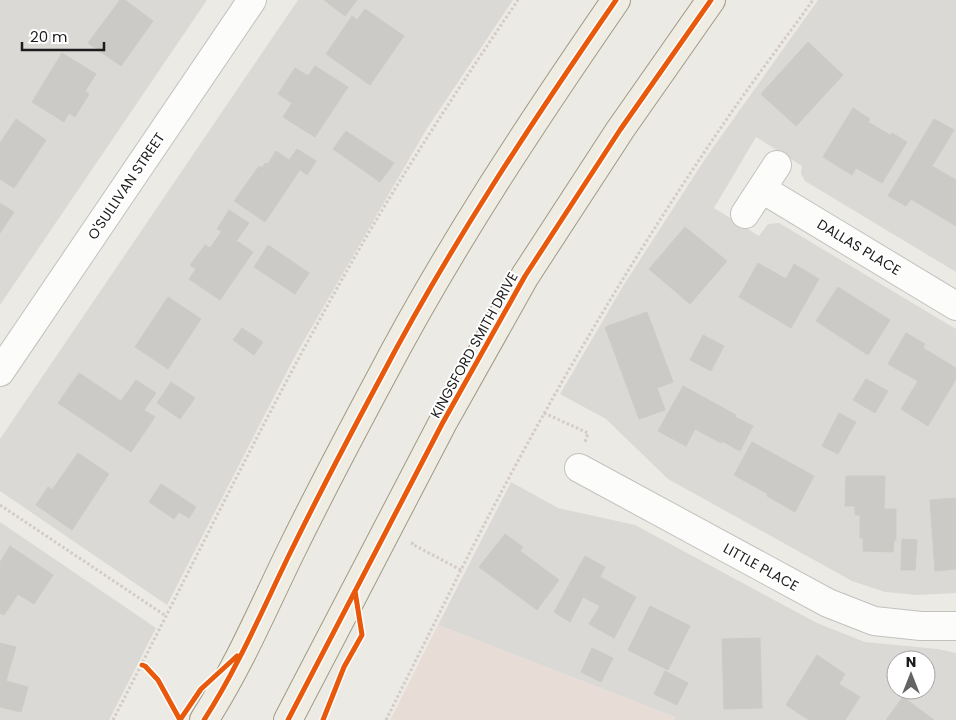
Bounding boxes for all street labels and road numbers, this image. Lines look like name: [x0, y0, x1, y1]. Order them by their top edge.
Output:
street label: O'SULLIVAN STREET: [83, 128, 170, 243]
street label: DALLAS PLACE: [813, 214, 905, 280]
street label: KINGSFORD SMITH DRIVE: [425, 268, 523, 422]
street label: LITTLE PLACE: [720, 538, 802, 596]

